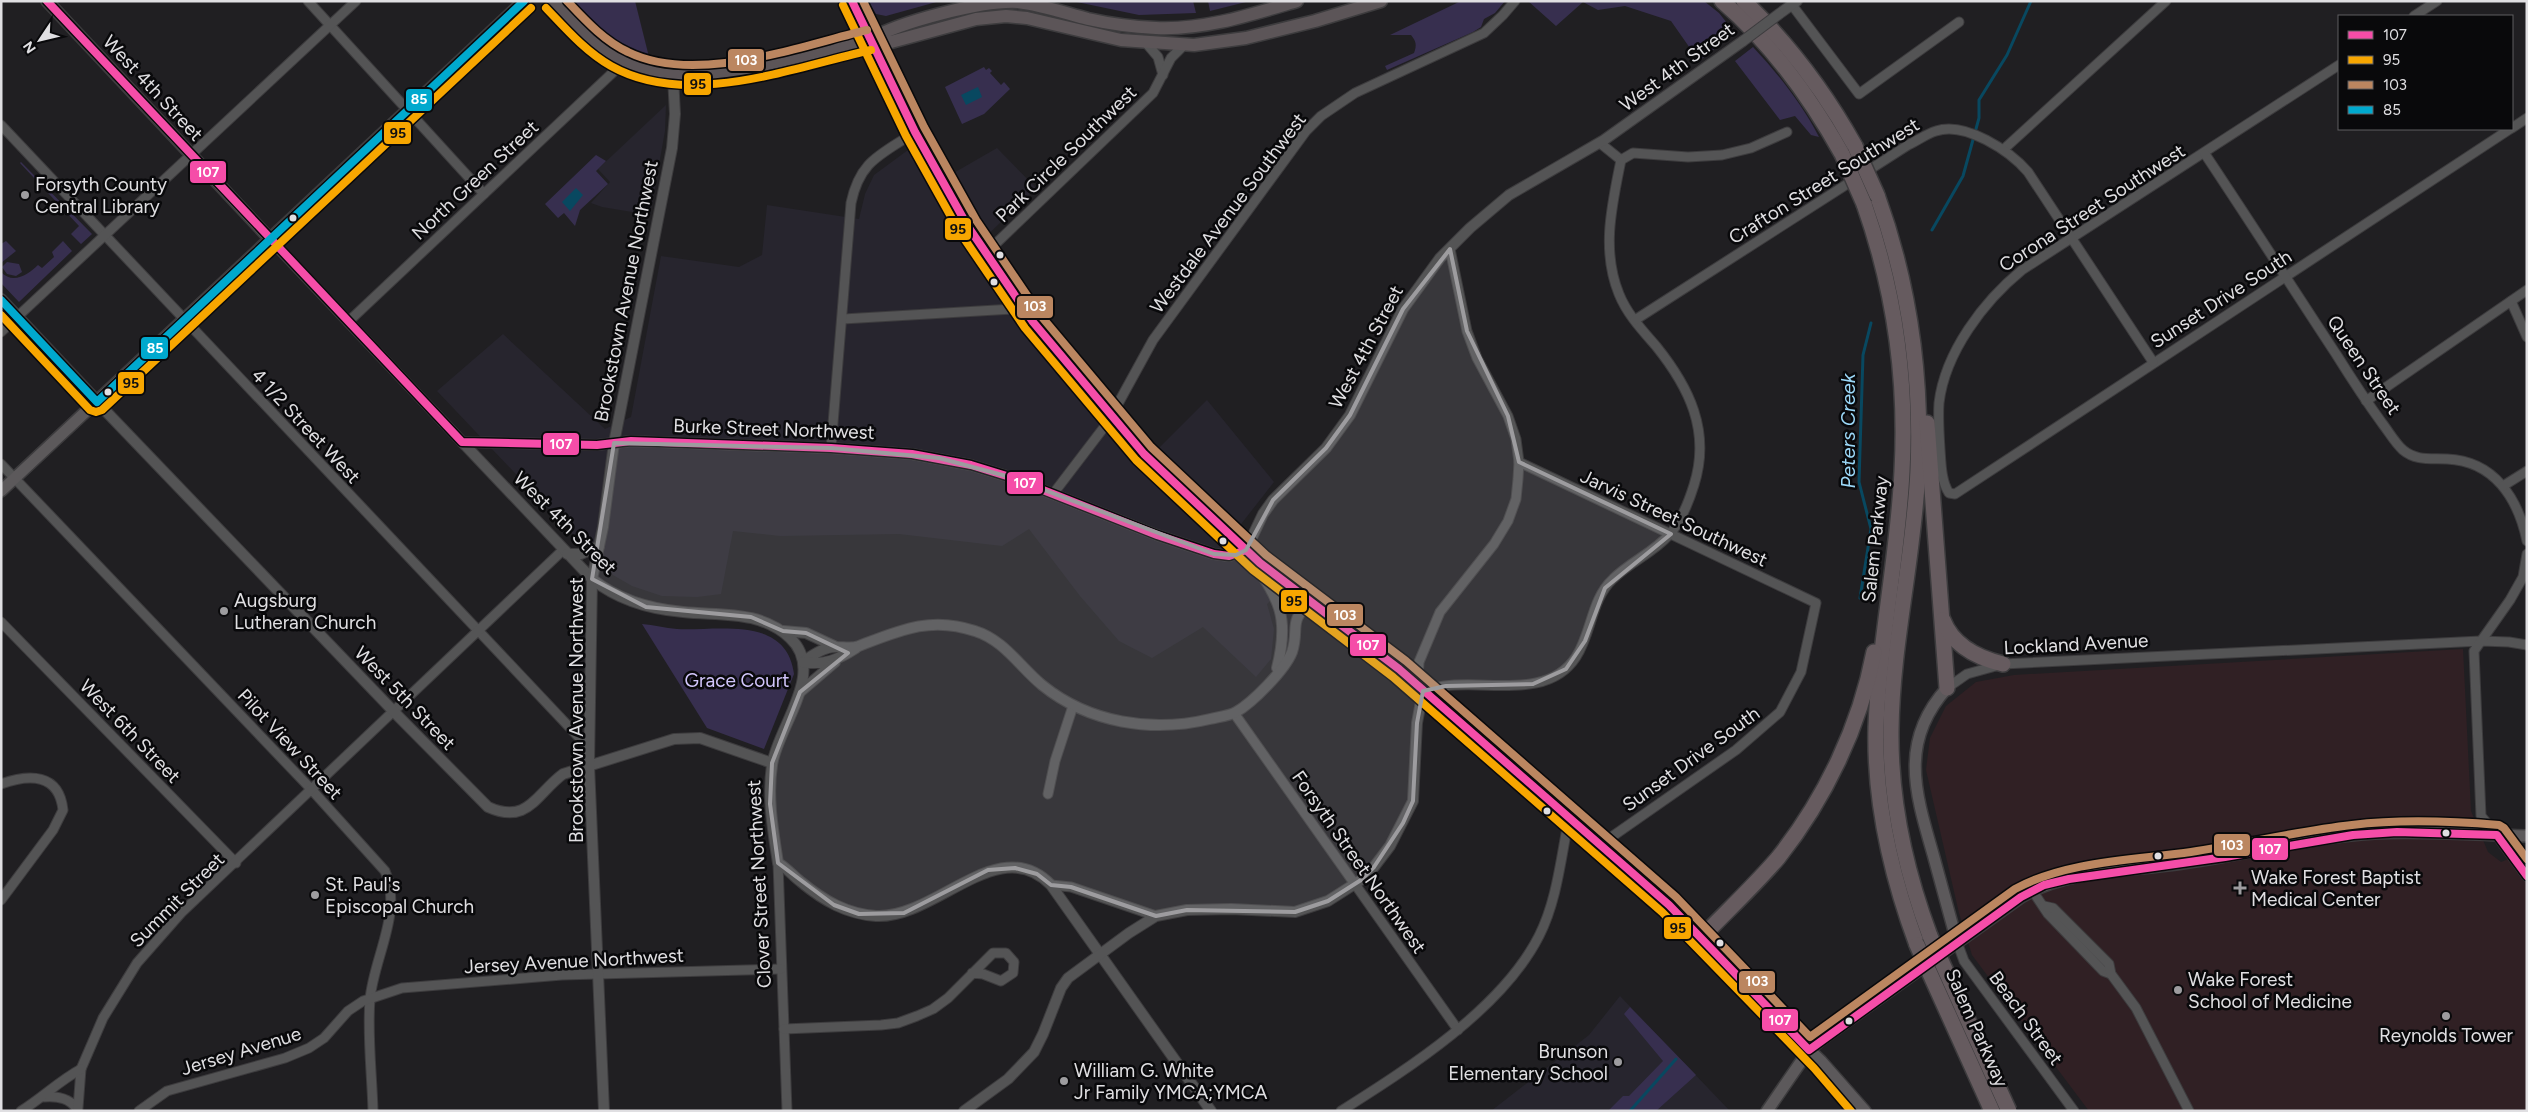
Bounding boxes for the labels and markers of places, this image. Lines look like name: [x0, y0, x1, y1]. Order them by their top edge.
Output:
place label: Forsyth County Central Library: [35, 173, 167, 218]
marker: Forsyth County Central Library: [19, 189, 31, 201]
unlabelled marker: [288, 213, 298, 223]
unlabelled marker: [995, 250, 1005, 260]
unlabelled marker: [989, 277, 999, 287]
unlabelled marker: [103, 387, 113, 397]
unlabelled marker: [1218, 536, 1228, 546]
place label: Augsburg Lutheran Church: [234, 589, 376, 634]
marker: Augsburg Lutheran Church: [218, 605, 230, 617]
unlabelled marker: [1542, 806, 1552, 816]
unlabelled marker: [2441, 828, 2451, 838]
unlabelled marker: [2153, 851, 2163, 861]
place label: Wake Forest Baptist Medical Center: [2251, 866, 2421, 911]
place label: St. Paul's Episcopal Church: [325, 873, 474, 918]
marker: Wake Forest Baptist Medical Center: [2233, 881, 2247, 895]
marker: St. Paul's Episcopal Church: [309, 889, 321, 901]
unlabelled marker: [1715, 938, 1725, 948]
place label: Wake Forest School of Medicine: [2188, 968, 2352, 1013]
marker: Wake Forest School of Medicine: [2172, 984, 2184, 996]
marker: Reynolds Tower: [2440, 1010, 2452, 1022]
unlabelled marker: [1844, 1016, 1854, 1026]
place label: Reynolds Tower: [2379, 1024, 2514, 1047]
place label: Brunson Elementary School: [1448, 1040, 1608, 1085]
marker: Brunson Elementary School: [1612, 1056, 1624, 1068]
place label: William G. White Jr Family YMCA;YMCA: [1074, 1059, 1268, 1104]
marker: William G. White Jr Family YMCA;YMCA: [1058, 1075, 1070, 1087]

